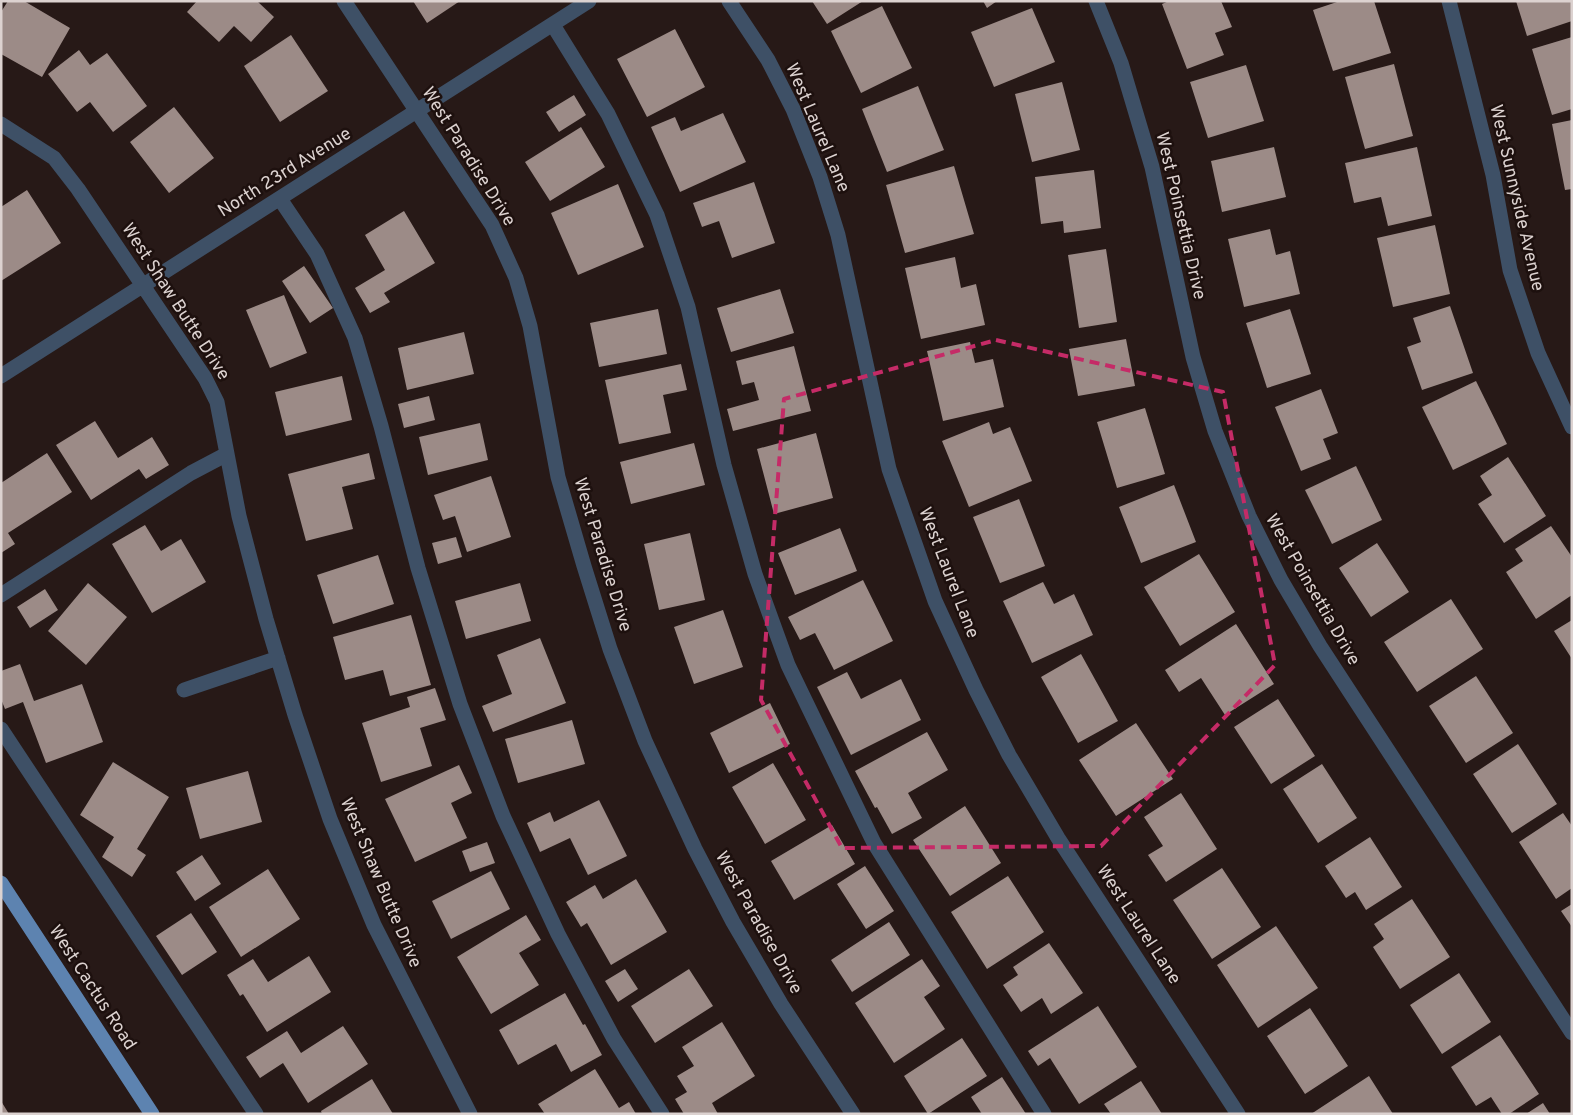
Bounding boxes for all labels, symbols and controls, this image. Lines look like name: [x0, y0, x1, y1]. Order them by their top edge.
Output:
street label: West Laurel Lane: [779, 60, 855, 196]
street label: West Paradise Drive: [416, 83, 520, 231]
street label: West Sunnyside Avenue: [1483, 102, 1549, 294]
street label: North 23rd Avenue: [214, 123, 356, 223]
street label: West Poinsettia Drive: [1150, 130, 1210, 302]
street label: West Shaw Butte Drive: [116, 219, 234, 385]
street label: West Paradise Drive: [568, 475, 636, 635]
street label: West Laurel Lane: [912, 504, 984, 642]
street label: West Poinsettia Drive: [1259, 510, 1365, 670]
street label: West Shaw Butte Drive: [334, 794, 426, 972]
street label: West Paradise Drive: [709, 847, 807, 999]
street label: West Laurel Lane: [1091, 861, 1185, 989]
street label: West Cactus Road: [43, 921, 141, 1055]

